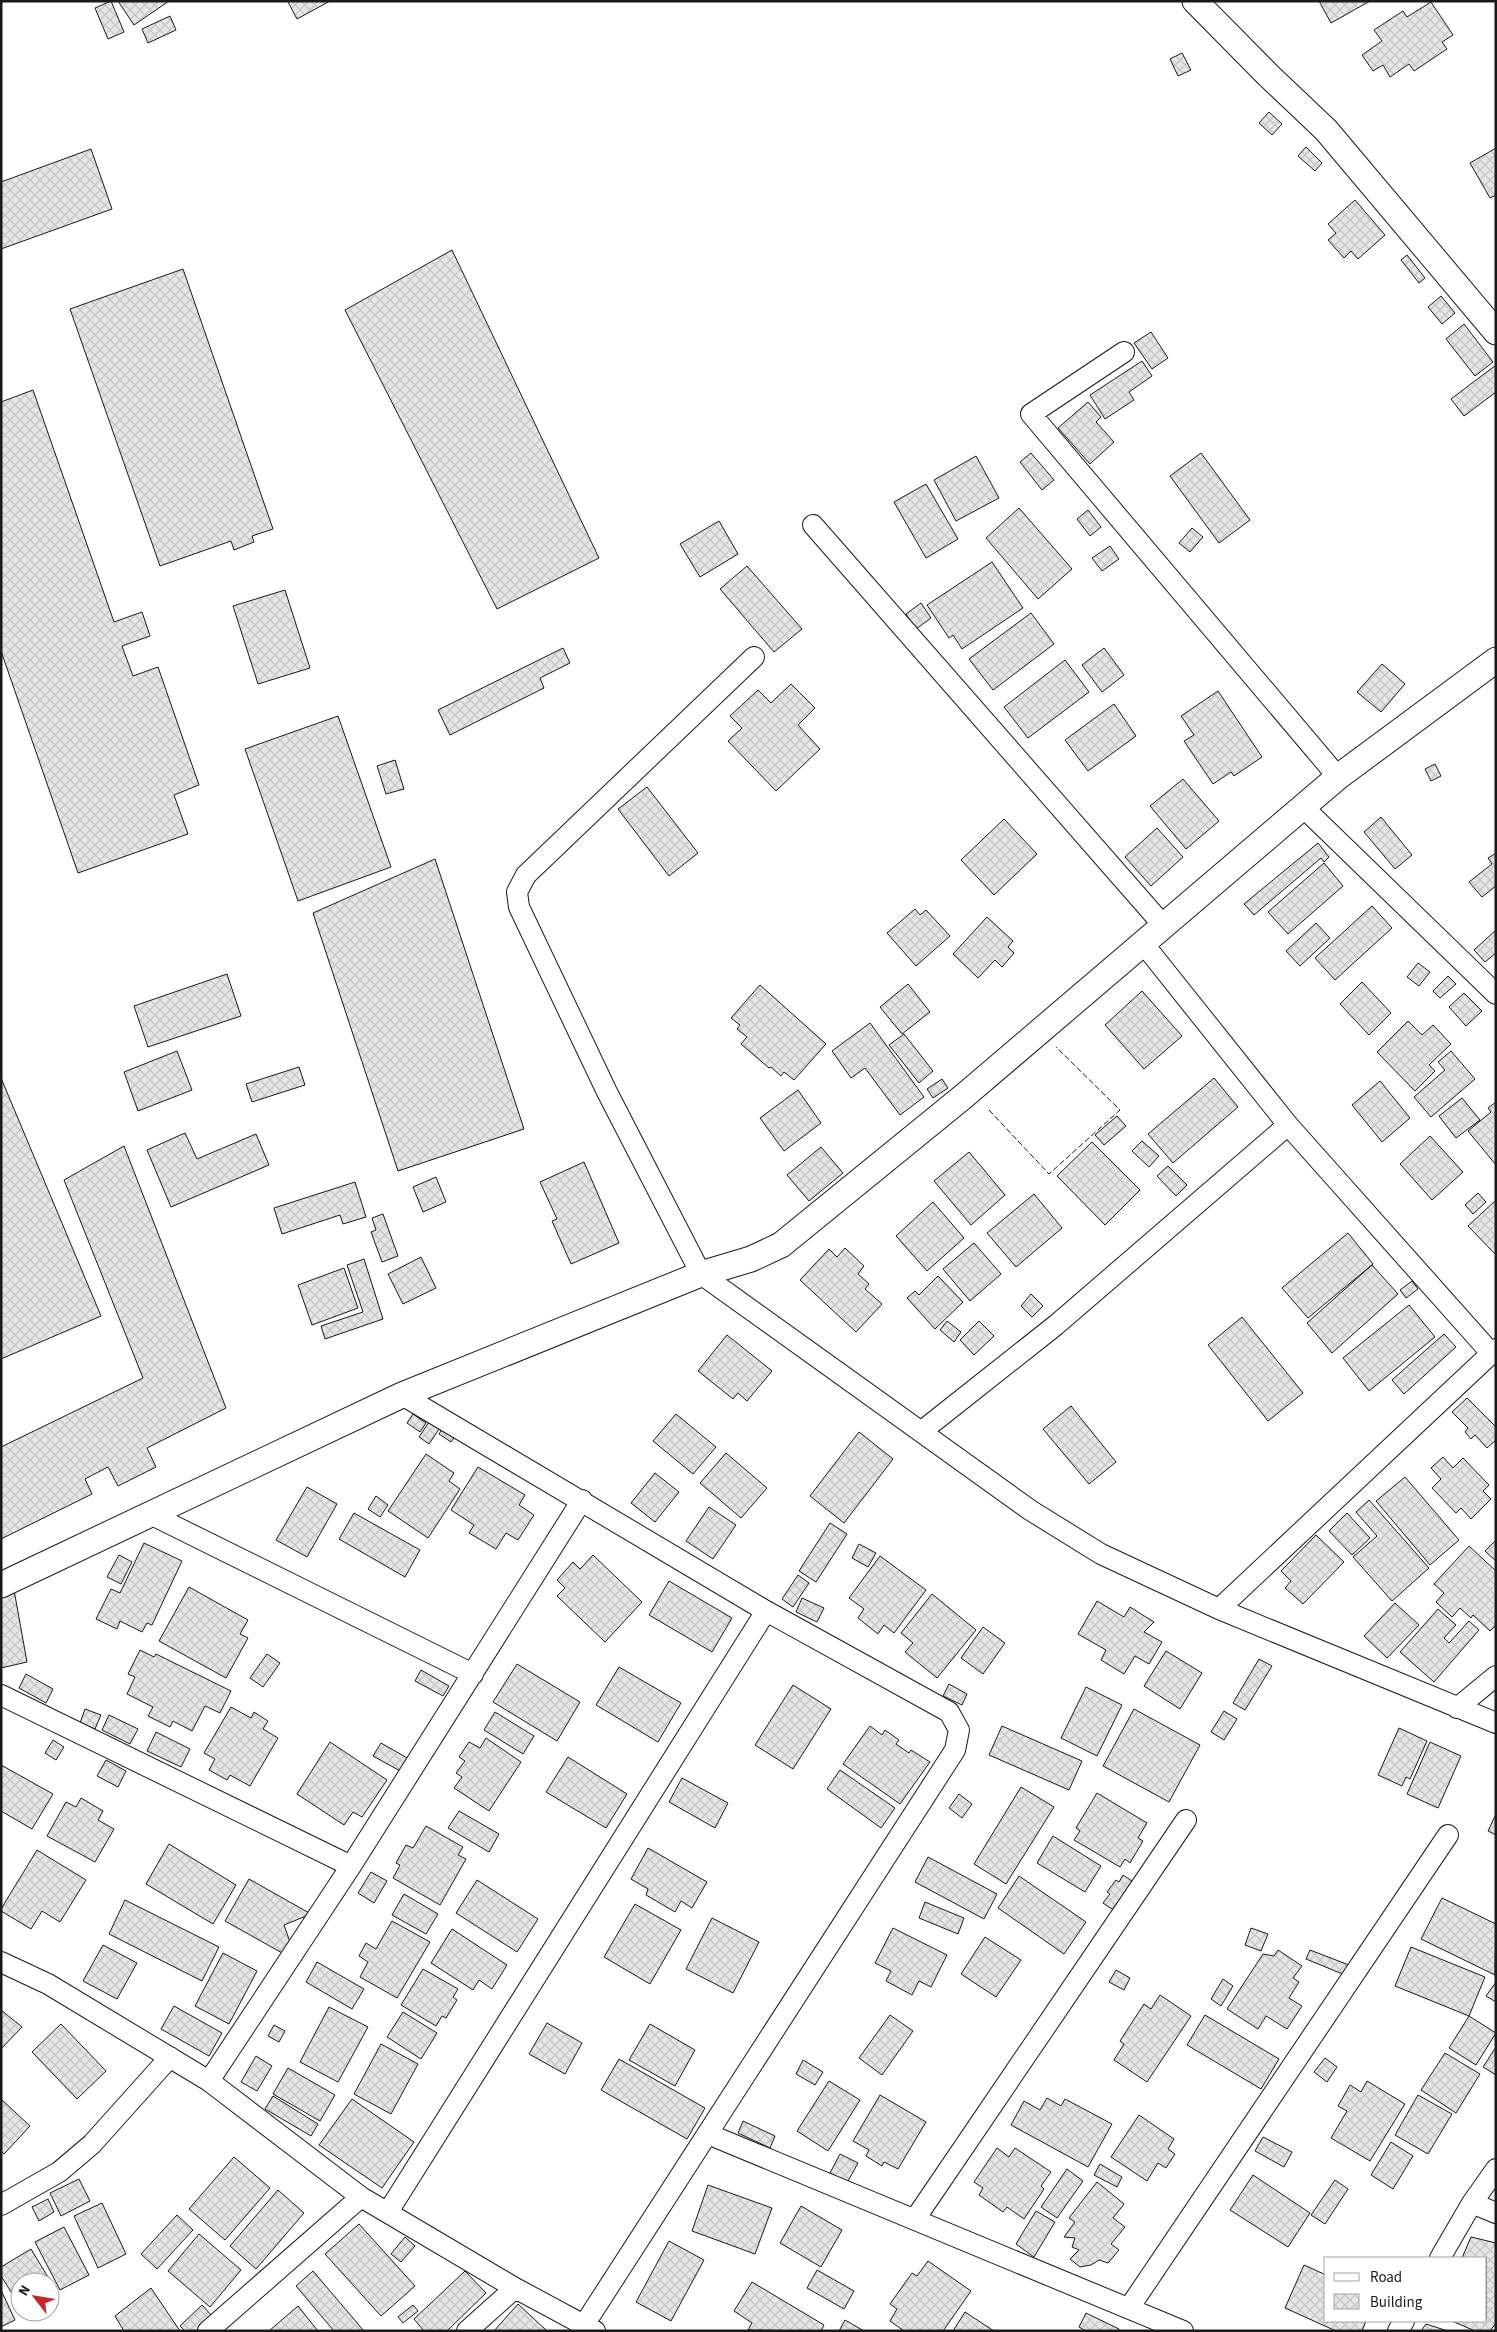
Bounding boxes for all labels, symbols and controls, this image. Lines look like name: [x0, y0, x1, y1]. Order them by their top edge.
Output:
legend: [1324, 2257, 1487, 2322]
text: Road: [1370, 2267, 1402, 2288]
north arrow: [10, 2272, 60, 2322]
text: N: [14, 2282, 36, 2300]
text: Building: [1370, 2292, 1423, 2313]

